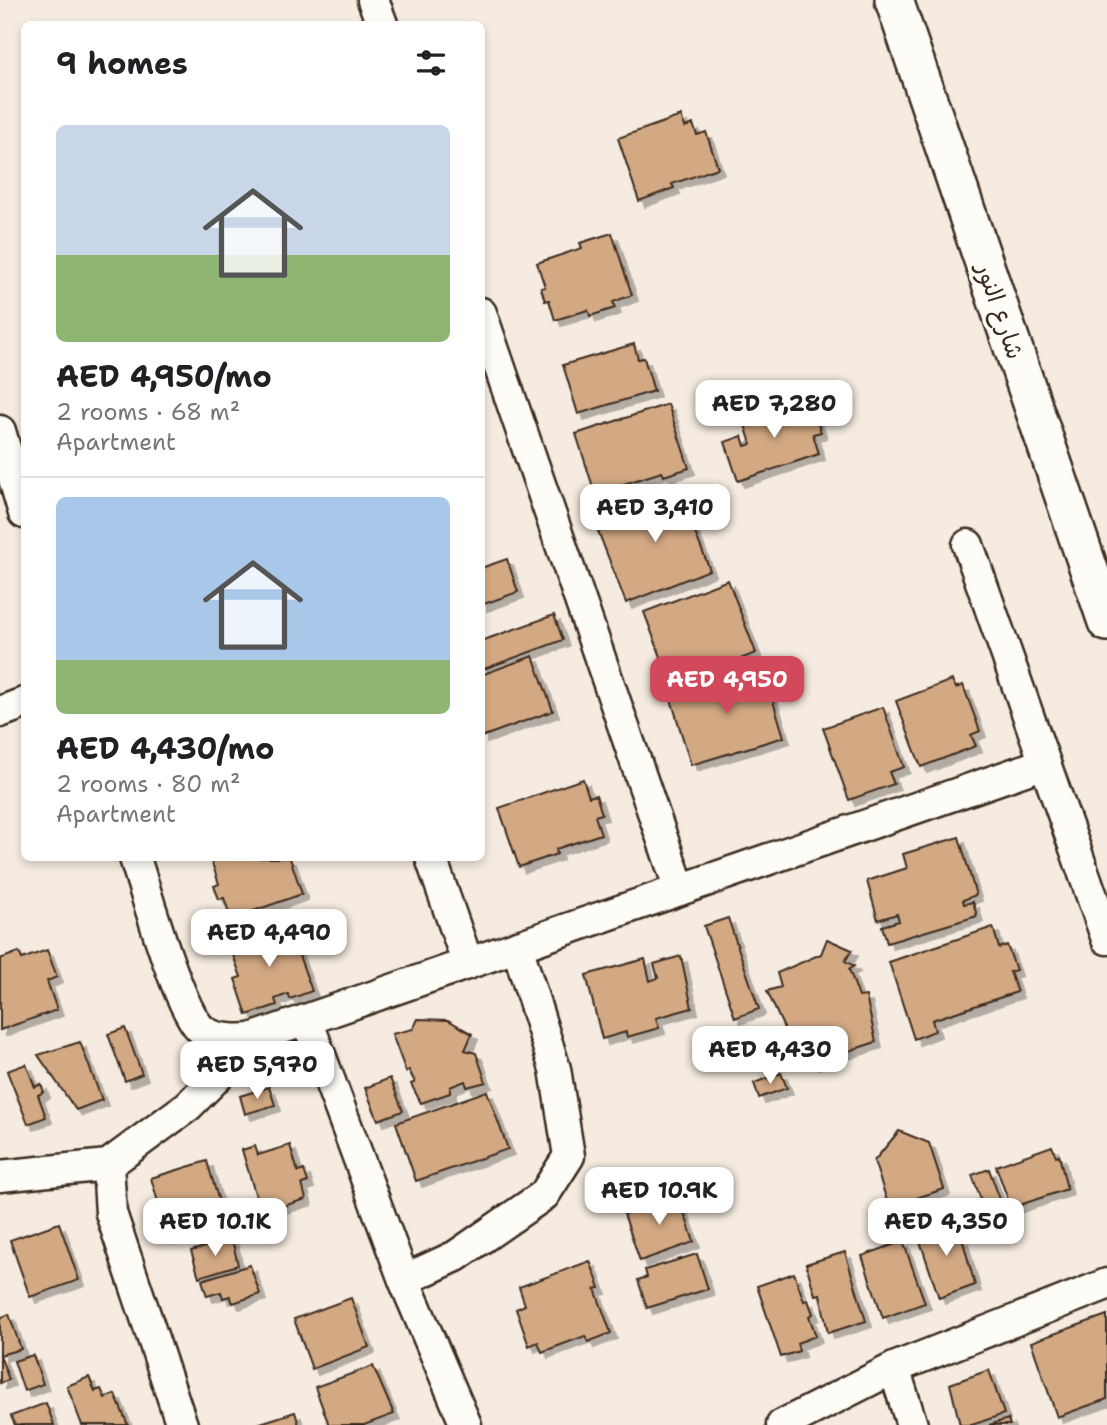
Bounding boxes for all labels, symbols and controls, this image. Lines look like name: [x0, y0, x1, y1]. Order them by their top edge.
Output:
text: 9 homes: [56, 43, 188, 84]
icon: filters: [412, 44, 450, 82]
icon: home: [190, 170, 316, 296]
street label: شارع النور: [967, 257, 1031, 364]
text: AED 4,950/mo: [56, 356, 272, 397]
pin: AED 7,280: [694, 380, 854, 440]
text: AED 7,280: [711, 388, 837, 418]
text: 2 rooms · 68 m²: [56, 397, 240, 427]
text: Apartment: [56, 427, 176, 457]
pin: AED 3,410: [575, 484, 735, 544]
text: AED 3,410: [596, 492, 714, 522]
icon: home: [190, 542, 316, 668]
pin: AED 4,950: [647, 656, 807, 716]
text: AED 4,950: [666, 664, 788, 694]
text: AED 4,430/mo: [56, 728, 275, 769]
text: 2 rooms · 80 m²: [56, 769, 241, 799]
text: Apartment: [56, 799, 176, 829]
pin: AED 4,490: [189, 909, 349, 969]
text: AED 4,490: [207, 917, 331, 947]
pin: AED 4,430: [690, 1026, 850, 1086]
text: AED 4,430: [708, 1034, 832, 1064]
pin: AED 5,970: [177, 1042, 337, 1101]
text: AED 5,970: [196, 1049, 318, 1079]
pin: AED 10.9K: [579, 1168, 739, 1227]
text: AED 10.9K: [601, 1175, 717, 1205]
pin: AED 10.1K: [135, 1198, 295, 1258]
pin: AED 4,350: [866, 1198, 1026, 1258]
text: AED 10.1K: [159, 1206, 271, 1236]
text: AED 4,350: [884, 1206, 1008, 1236]

